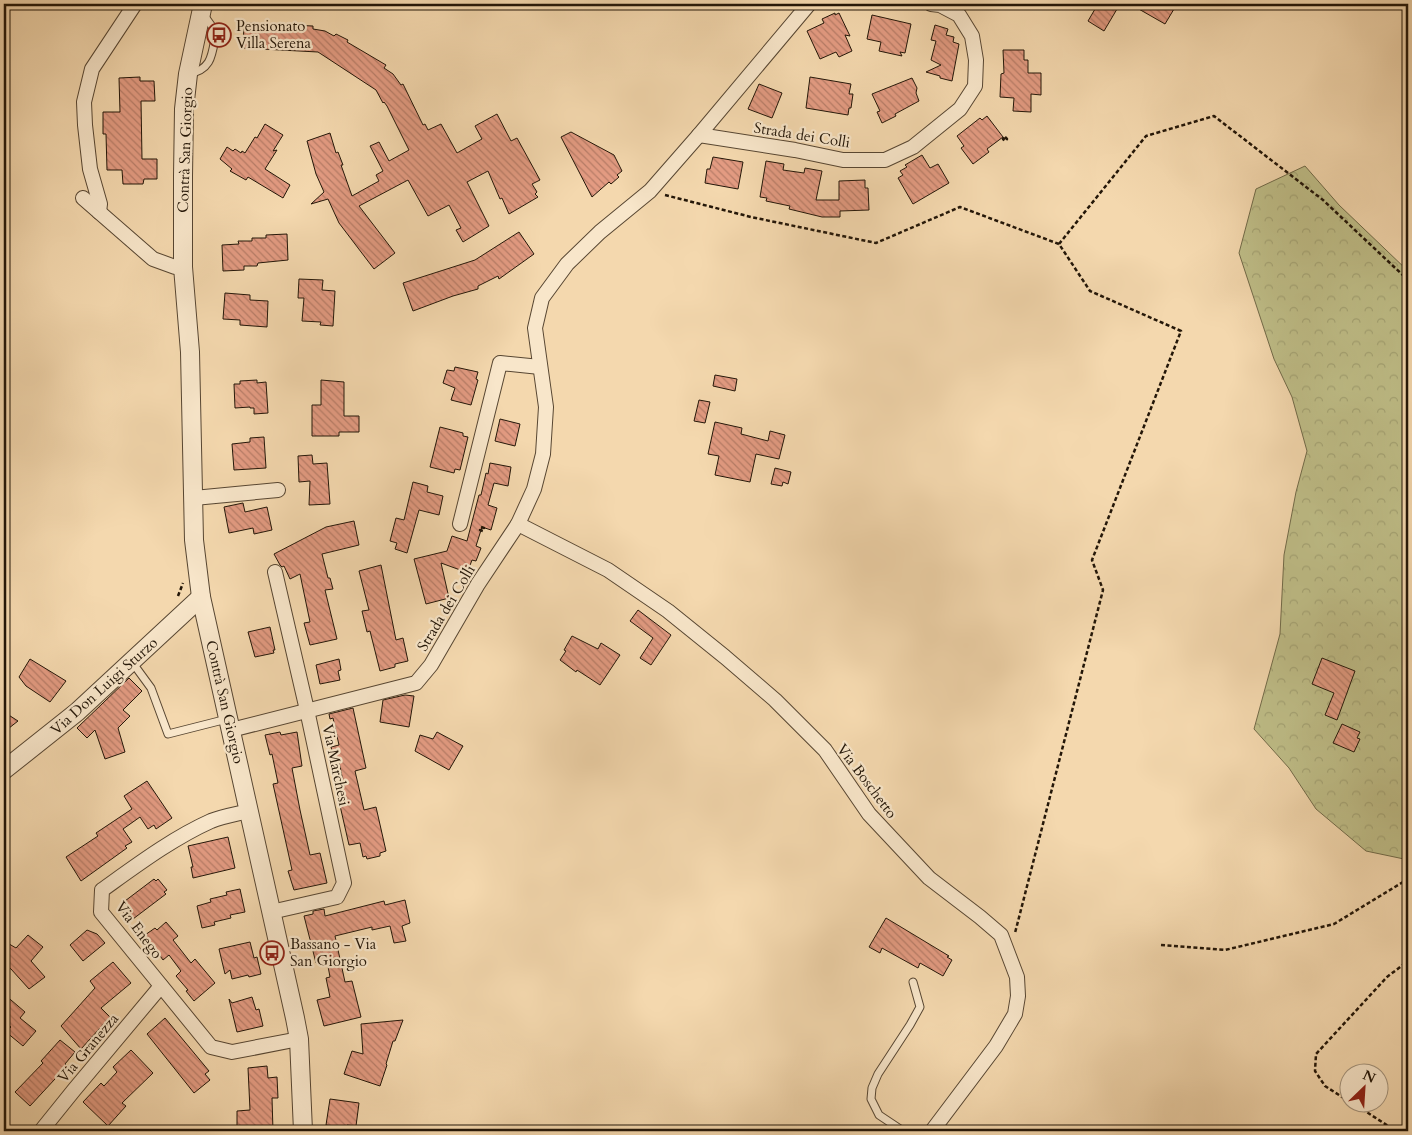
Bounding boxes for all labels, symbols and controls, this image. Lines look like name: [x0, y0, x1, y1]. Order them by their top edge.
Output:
place label: Pensionato Villa Serena: [236, 16, 312, 53]
bus stop icon: Pensionato Villa Serena: [206, 22, 232, 48]
street label: Contrà San Giorgio: [173, 87, 197, 213]
street label: Strada dei Colli: [752, 118, 852, 152]
street label: Strada dei Colli: [412, 561, 480, 655]
street label: Via Don Luigi Sturzo: [46, 633, 162, 739]
street label: Contrà San Giorgio: [201, 638, 249, 766]
street label: Via Marchesi: [318, 722, 354, 808]
street label: Via Boschetto: [832, 740, 902, 822]
street label: Via Enego: [111, 897, 167, 963]
place label: Bassano - Via San Giorgio: [290, 934, 377, 971]
bus stop icon: Bassano - Via San Giorgio: [259, 940, 285, 966]
street label: Via Granezza: [53, 1009, 123, 1087]
north arrow: [1340, 1062, 1390, 1112]
text: N: [1360, 1065, 1379, 1088]

